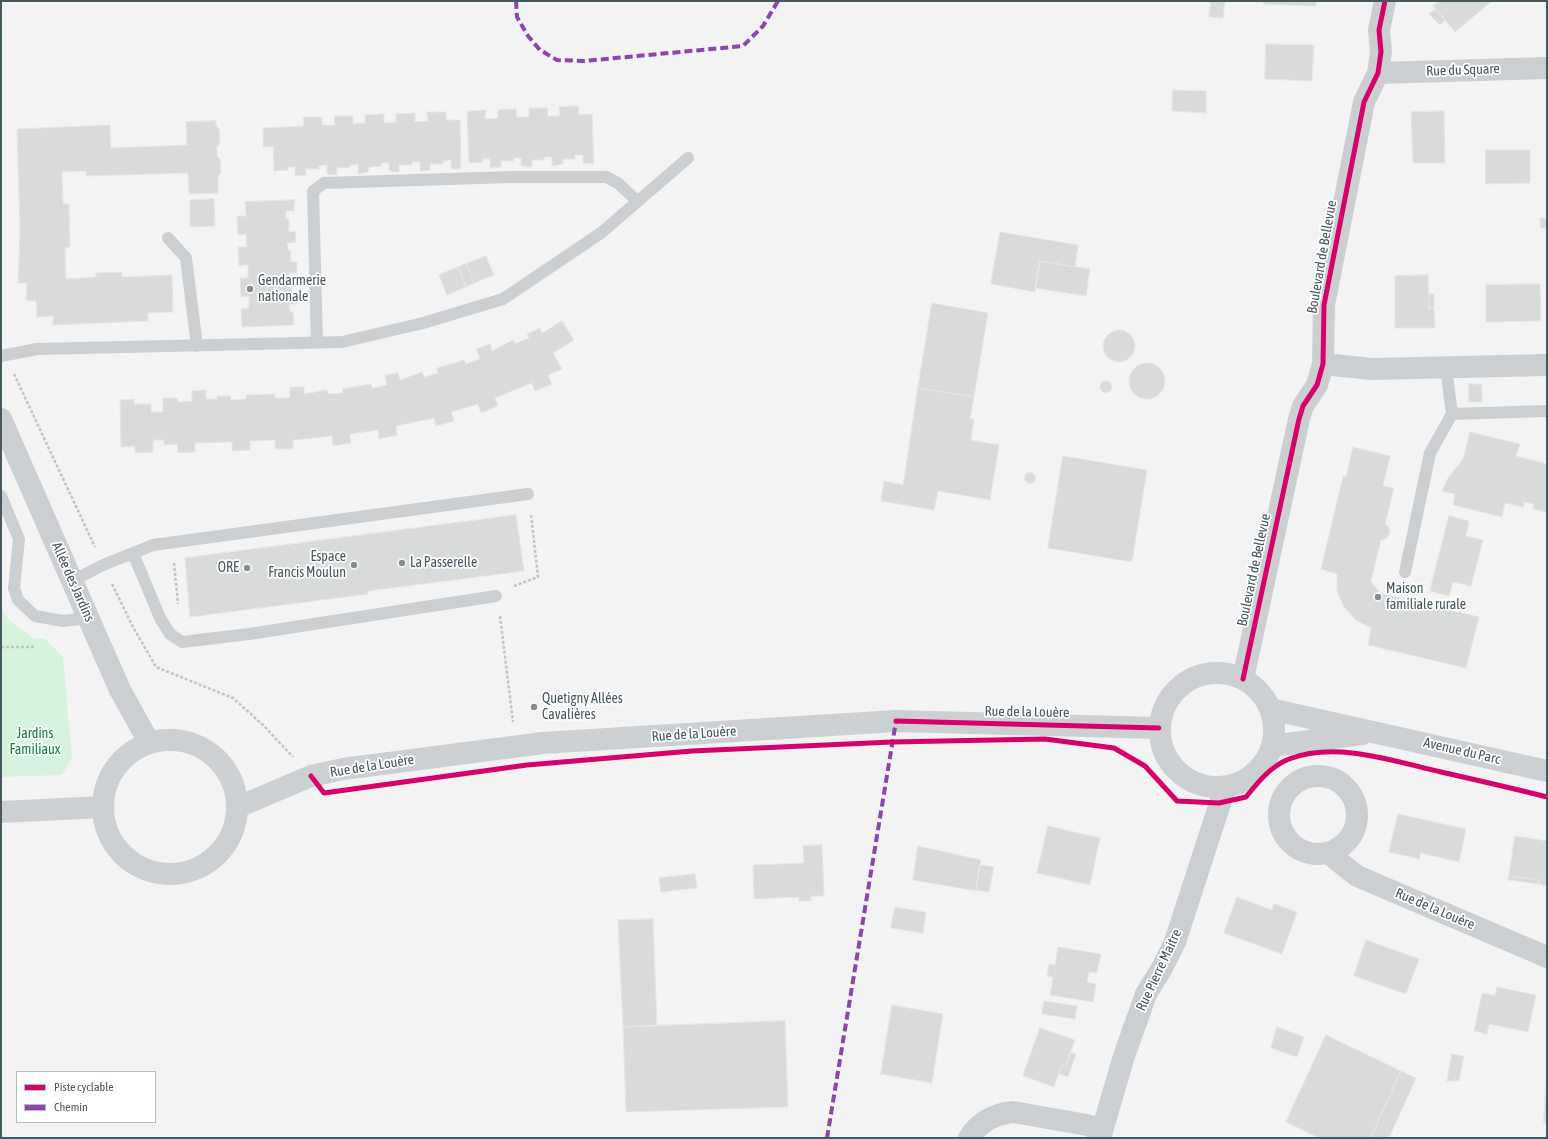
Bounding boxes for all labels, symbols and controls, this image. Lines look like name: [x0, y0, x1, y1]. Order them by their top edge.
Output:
street label: Rue du Square: [1426, 60, 1500, 80]
street label: Boulevard de Bellevue: [1304, 199, 1340, 315]
place label: Gendarmerie nationale: [258, 273, 326, 306]
marker: Gendarmerie nationale: [245, 284, 255, 294]
street label: Boulevard de Bellevue: [1234, 512, 1274, 628]
street label: Allée des Jardins: [48, 540, 98, 624]
place label: Espace Francis Moulun: [268, 549, 346, 582]
place label: La Passerelle: [410, 555, 477, 571]
marker: La Passerelle: [397, 558, 407, 568]
place label: ORE: [218, 560, 239, 576]
marker: Espace Francis Moulun: [349, 560, 359, 570]
marker: ORE: [242, 563, 252, 573]
place label: Maison familiale rurale: [1386, 581, 1466, 614]
marker: Maison familiale rurale: [1373, 592, 1383, 602]
place label: Quetigny Allées Cavalières: [542, 691, 623, 724]
marker: Quetigny Allées Cavalières: [529, 702, 539, 712]
street label: Rue de la Louère: [985, 703, 1069, 721]
street label: Rue de la Louère: [651, 723, 737, 745]
park label: Jardins Familiaux: [9, 726, 61, 758]
street label: Avenue du Parc: [1422, 734, 1502, 768]
street label: Rue de la Louère: [329, 751, 415, 781]
street label: Rue de la Louère: [1393, 885, 1477, 933]
street label: Rue Pierre Maitre: [1133, 926, 1185, 1014]
legend: [16, 1071, 156, 1123]
text: Piste cyclable: [54, 1080, 114, 1094]
text: Chemin: [54, 1100, 88, 1114]

